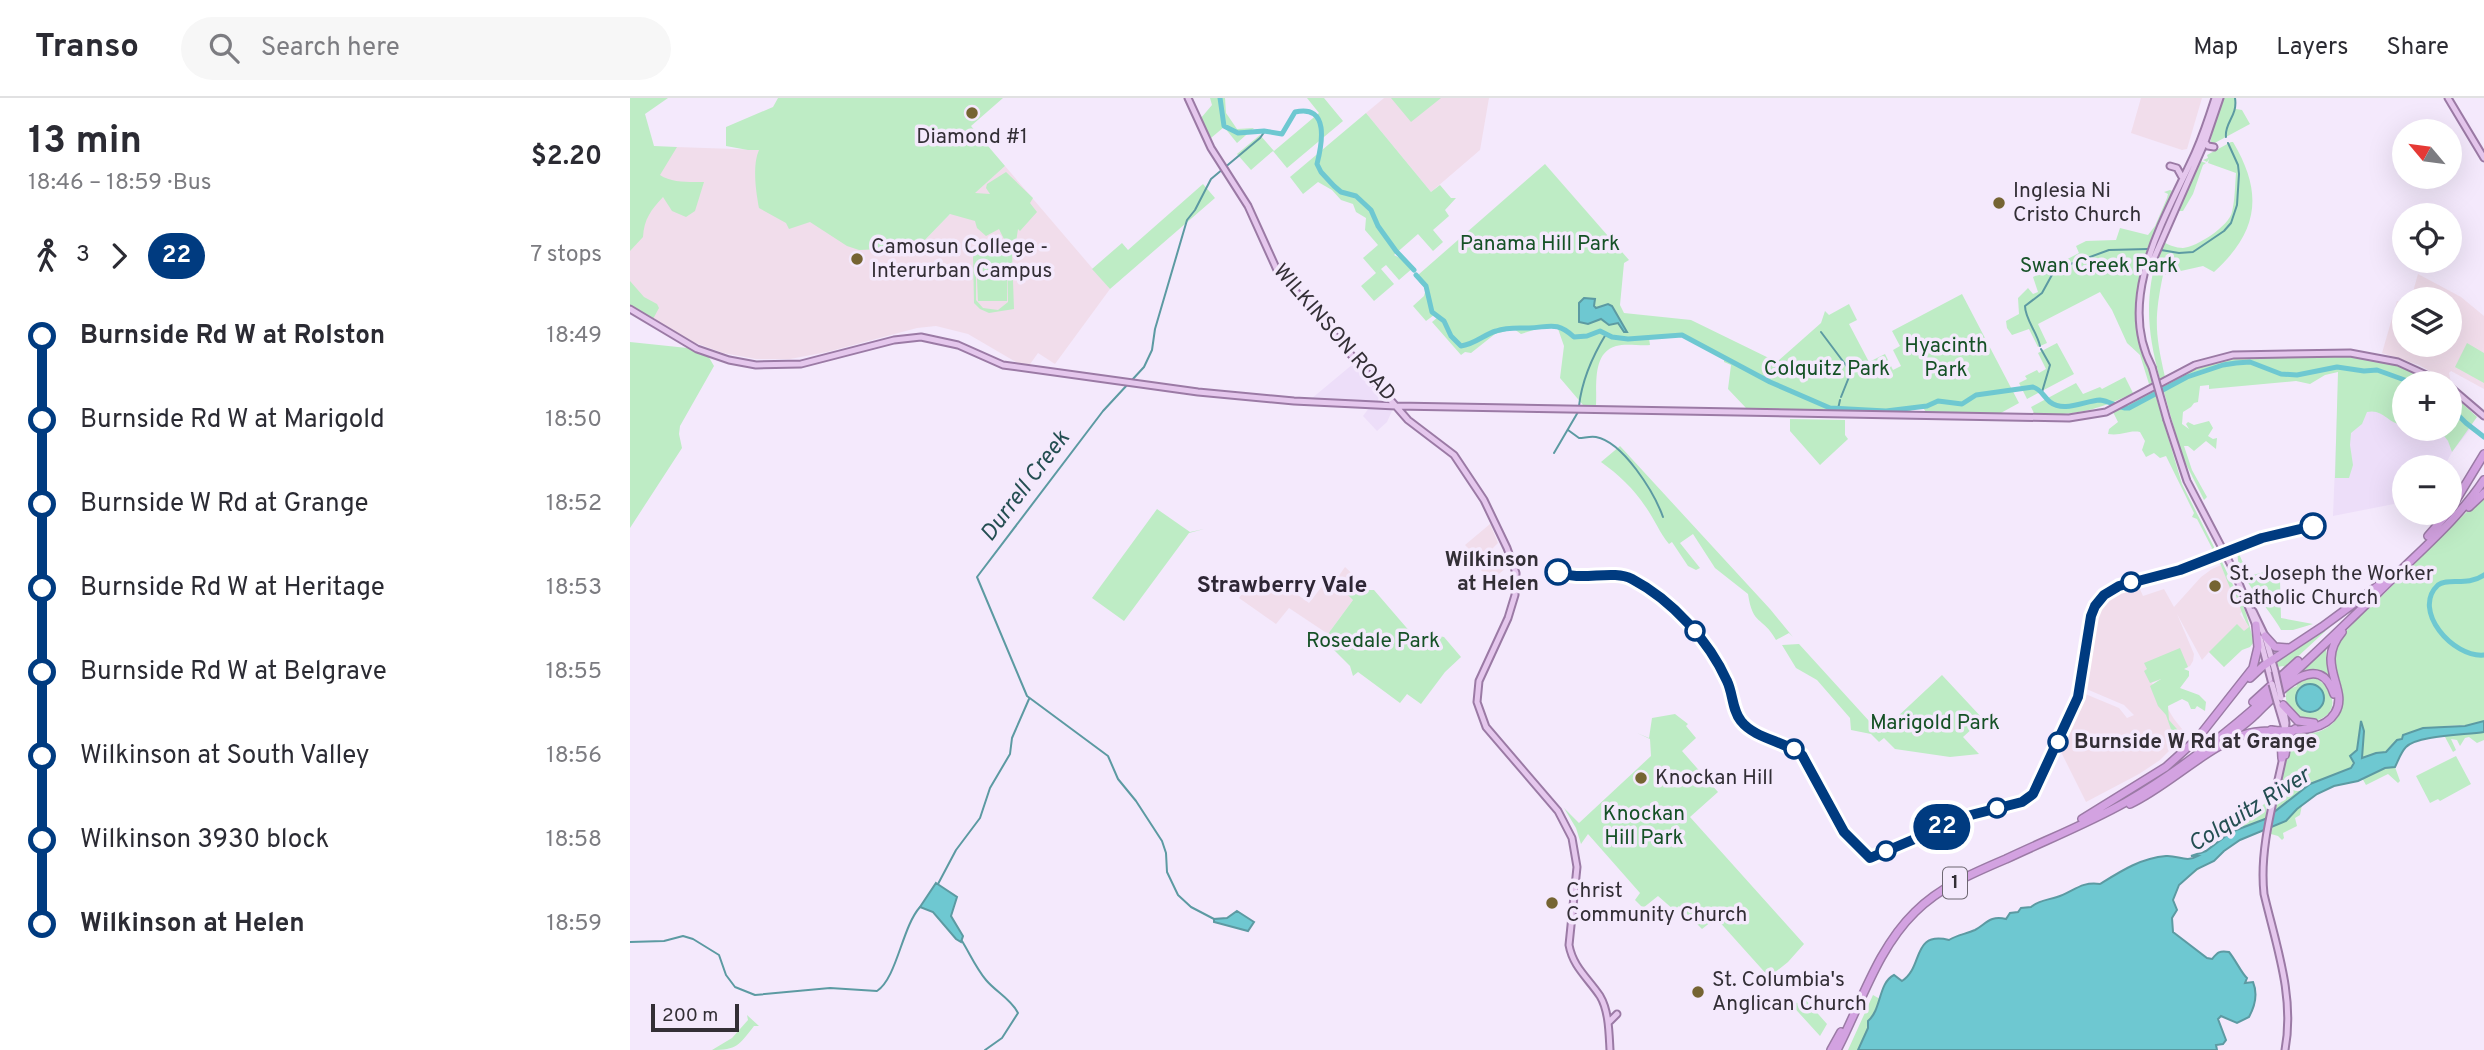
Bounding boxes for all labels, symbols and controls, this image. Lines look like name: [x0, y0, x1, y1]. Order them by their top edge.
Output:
search box: [181, 17, 671, 80]
text: Transo: [35, 27, 139, 69]
icon: search: [205, 29, 243, 67]
text: Search here: [261, 32, 400, 65]
text: Map: [2193, 33, 2238, 63]
text: Layers: [2276, 33, 2348, 63]
text: Share: [2386, 33, 2449, 63]
marker: Diamond #1: [964, 105, 980, 121]
text: 13 min: [28, 118, 142, 167]
north arrow: [2392, 119, 2462, 189]
map controls: [2392, 119, 2462, 525]
place label: Diamond #1: [916, 124, 1028, 151]
text: $2.20: [531, 141, 602, 174]
text: 18:46 – 18:59 · Bus: [28, 169, 212, 198]
place label: Inglesia Ni Cristo Church: [2013, 178, 2141, 229]
marker: Inglesia Ni Cristo Church: [1991, 195, 2007, 211]
button: locate: [2392, 203, 2462, 273]
park label: Panama Hill Park: [1460, 231, 1620, 258]
place label: Camosun College - Interurban Campus: [871, 234, 1052, 285]
icon: walk: [28, 237, 66, 275]
icon: forward: [100, 237, 138, 275]
text: 3: [76, 241, 90, 270]
text: 22: [162, 241, 191, 271]
text: 7 stops: [530, 241, 602, 270]
marker: Camosun College - Interurban Campus: [849, 251, 865, 267]
park label: Swan Creek Park: [2020, 253, 2178, 280]
street label: WILKINSON ROAD: [1267, 259, 1401, 407]
button: layers: [2392, 287, 2462, 357]
text: Burnside Rd W at Rolston: [80, 320, 385, 353]
text: 18:49: [547, 322, 602, 351]
park label: Hyacinth Park: [1904, 333, 1988, 384]
park label: Colquitz Park: [1764, 356, 1890, 383]
button: +: [2392, 371, 2462, 441]
text: Burnside Rd W at Marigold: [80, 404, 385, 437]
text: 18:50: [545, 406, 602, 435]
water label: Durrell Creek: [975, 425, 1077, 548]
button: −: [2392, 455, 2462, 525]
text: Burnside W Rd at Grange: [80, 488, 369, 521]
text: 18:52: [546, 490, 602, 519]
unlabelled marker: [2300, 513, 2326, 539]
place label: Wilkinson at Helen: [1445, 547, 1539, 598]
marker: Wilkinson at Helen: [1545, 559, 1571, 585]
place label: St. Joseph the Worker Catholic Church: [2229, 561, 2434, 612]
text: Burnside Rd W at Heritage: [80, 572, 385, 605]
district label: Strawberry Vale: [1197, 572, 1367, 601]
unlabelled marker: [2121, 572, 2141, 592]
text: 18:53: [546, 574, 602, 603]
marker: St. Joseph the Worker Catholic Church: [2207, 578, 2223, 594]
unlabelled marker: [1685, 621, 1705, 641]
park label: Rosedale Park: [1306, 628, 1440, 655]
text: Burnside Rd W at Belgrave: [80, 656, 387, 689]
text: 18:55: [546, 658, 602, 687]
park label: Marigold Park: [1870, 710, 2000, 737]
place label: Burnside W Rd at Grange: [2074, 729, 2317, 756]
marker: Burnside W Rd at Grange: [2048, 732, 2068, 752]
unlabelled marker: [1784, 739, 1804, 759]
text: Wilkinson at South Valley: [80, 740, 370, 773]
text: 18:56: [546, 742, 602, 771]
water label: Colquitz River: [2184, 761, 2318, 860]
place label: Knockan Hill: [1655, 765, 1773, 792]
marker: Knockan Hill: [1633, 770, 1649, 786]
unlabelled marker: [1987, 798, 2007, 818]
park label: Knockan Hill Park: [1603, 801, 1685, 852]
line badge: 22: [1910, 804, 1974, 850]
text: 22: [1927, 812, 1957, 842]
text: Wilkinson 3930 block: [80, 824, 329, 857]
text: 18:58: [546, 826, 602, 855]
unlabelled marker: [1876, 841, 1896, 861]
road number: 1: [1943, 868, 1967, 898]
place label: Christ Community Church: [1566, 878, 1747, 929]
marker: Christ Community Church: [1544, 895, 1560, 911]
text: Wilkinson at Helen: [80, 908, 305, 941]
text: 18:59: [546, 910, 602, 939]
place label: St. Columbia's Anglican Church: [1712, 967, 1867, 1018]
marker: St. Columbia's Anglican Church: [1690, 984, 1706, 1000]
scale bar: [651, 1001, 738, 1033]
text: 200 m: [662, 1004, 718, 1028]

